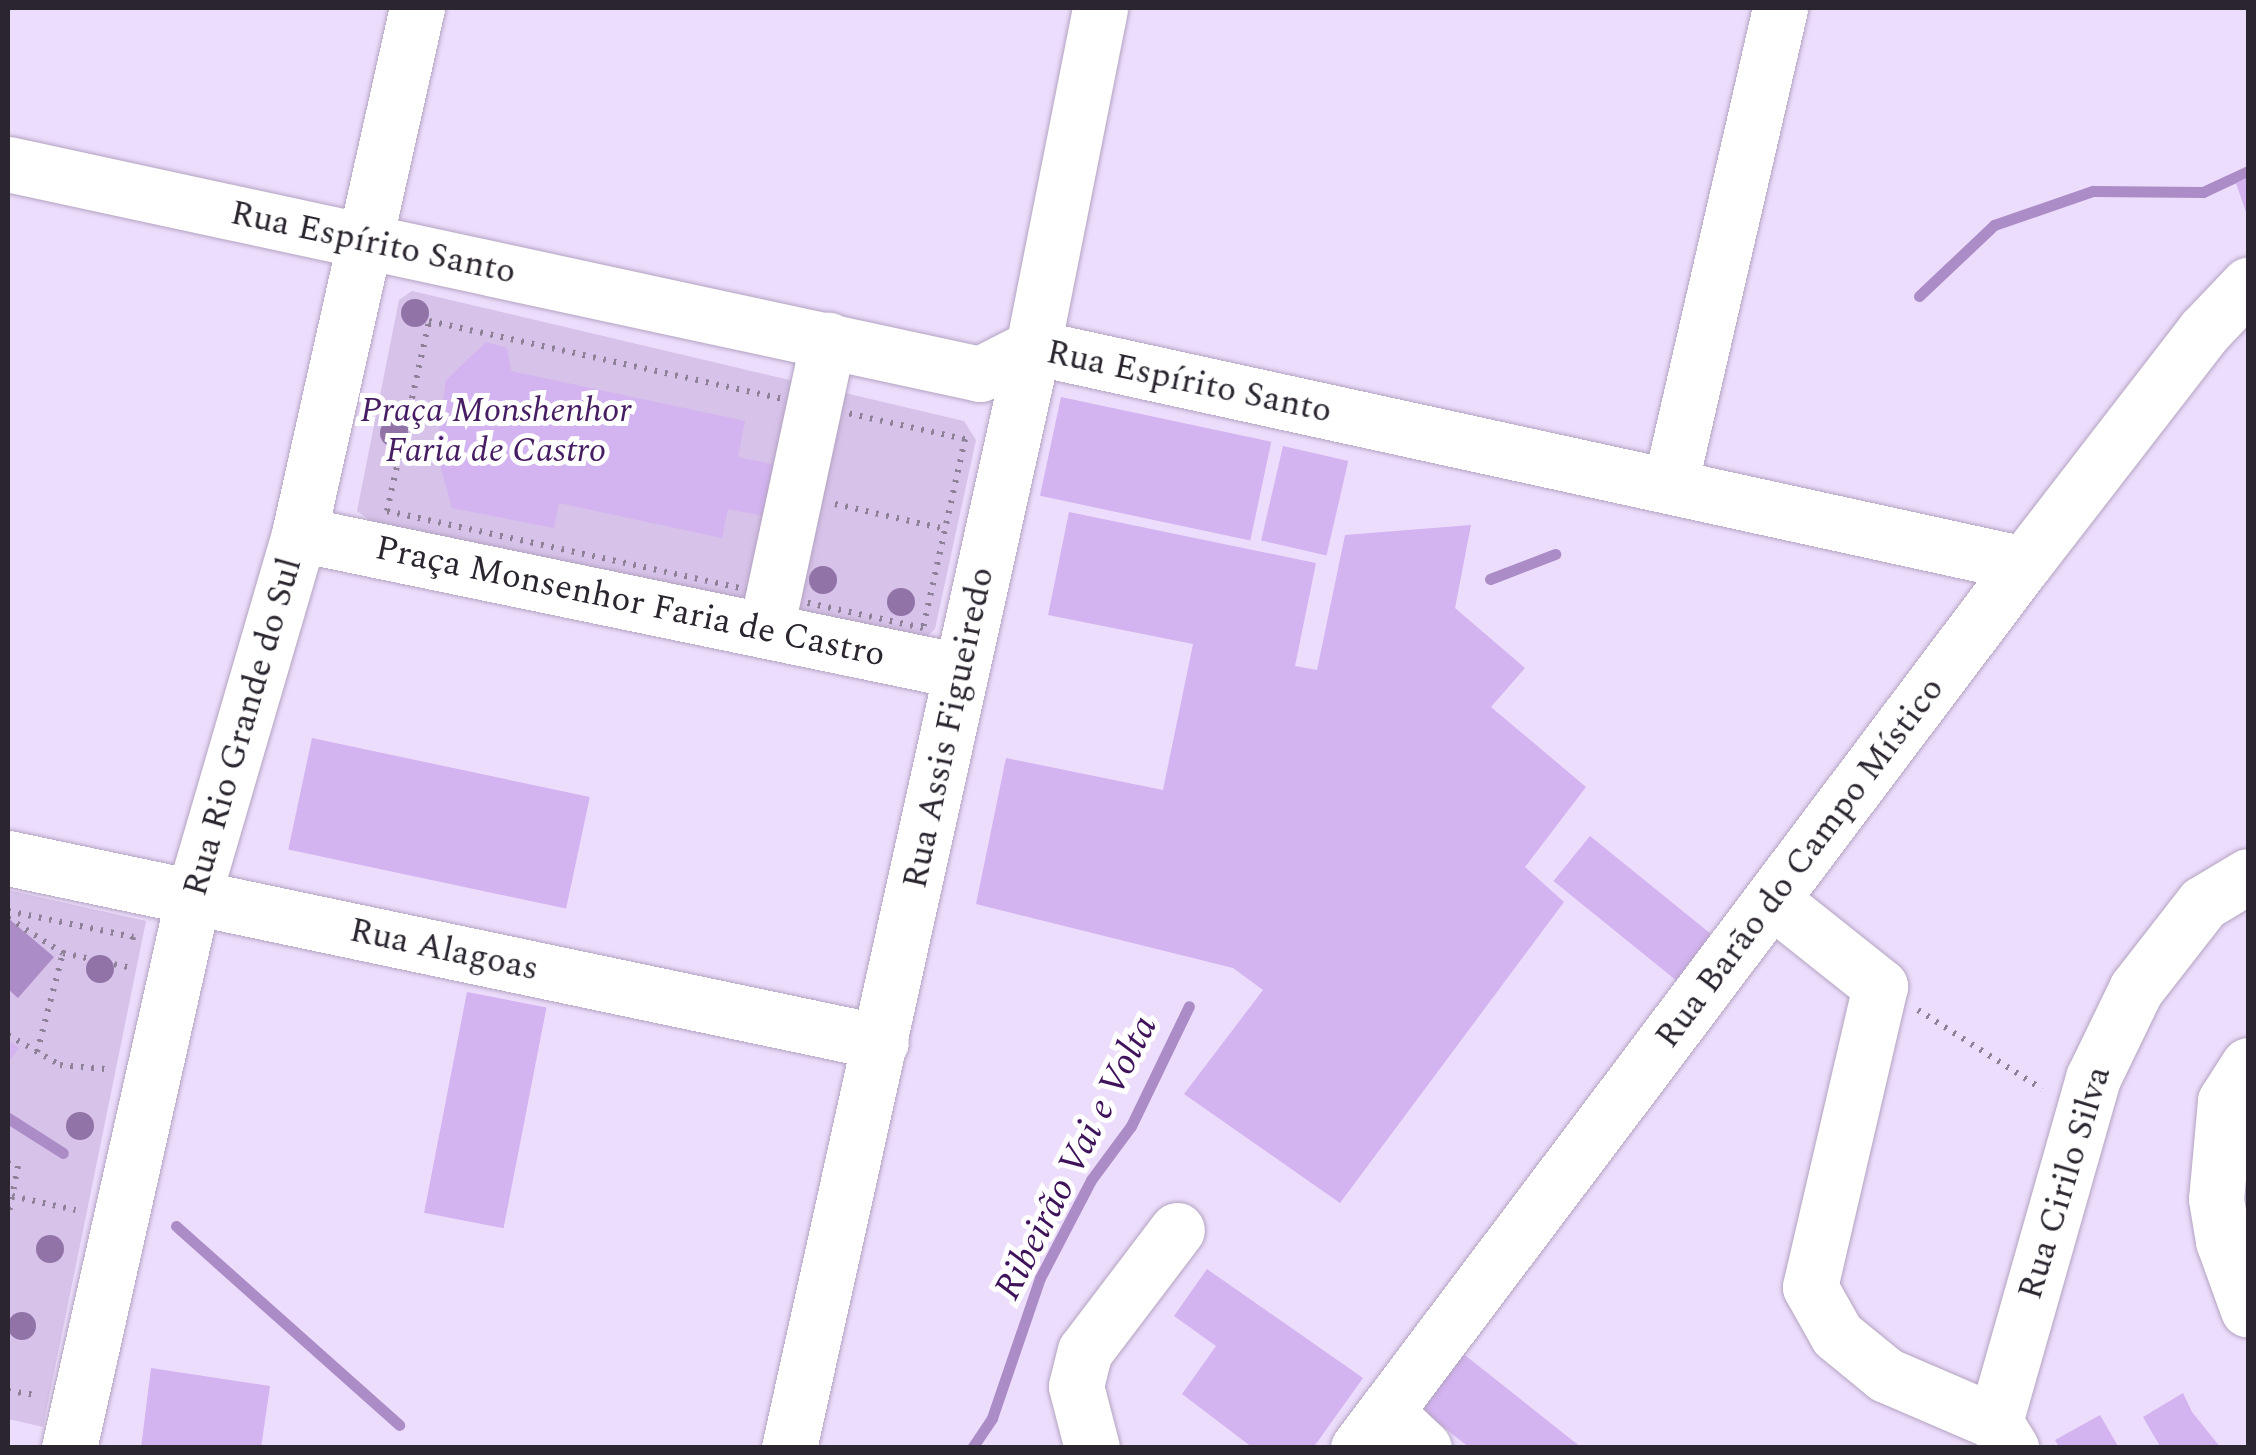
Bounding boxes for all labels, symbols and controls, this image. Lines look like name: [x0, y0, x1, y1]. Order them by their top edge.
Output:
street label: Rua Espírito Santo: [227, 192, 519, 294]
street label: Rua Espírito Santo: [1043, 331, 1335, 433]
park label: Praça Monshenhor Faria de Castro: [360, 390, 632, 472]
street label: Praça Monsenhor Faria de Castro: [371, 527, 889, 677]
street label: Rua Rio Grande do Sul: [175, 553, 311, 901]
street label: Rua Assis Figueiredo: [894, 564, 1004, 892]
street label: Rua Barão do Campo Místico: [1647, 669, 1953, 1057]
street label: Rua Alagoas: [346, 910, 542, 990]
water label: Ribeirão Vai e Volta: [986, 1008, 1168, 1308]
street label: Rua Cirilo Silva: [2010, 1061, 2120, 1305]

